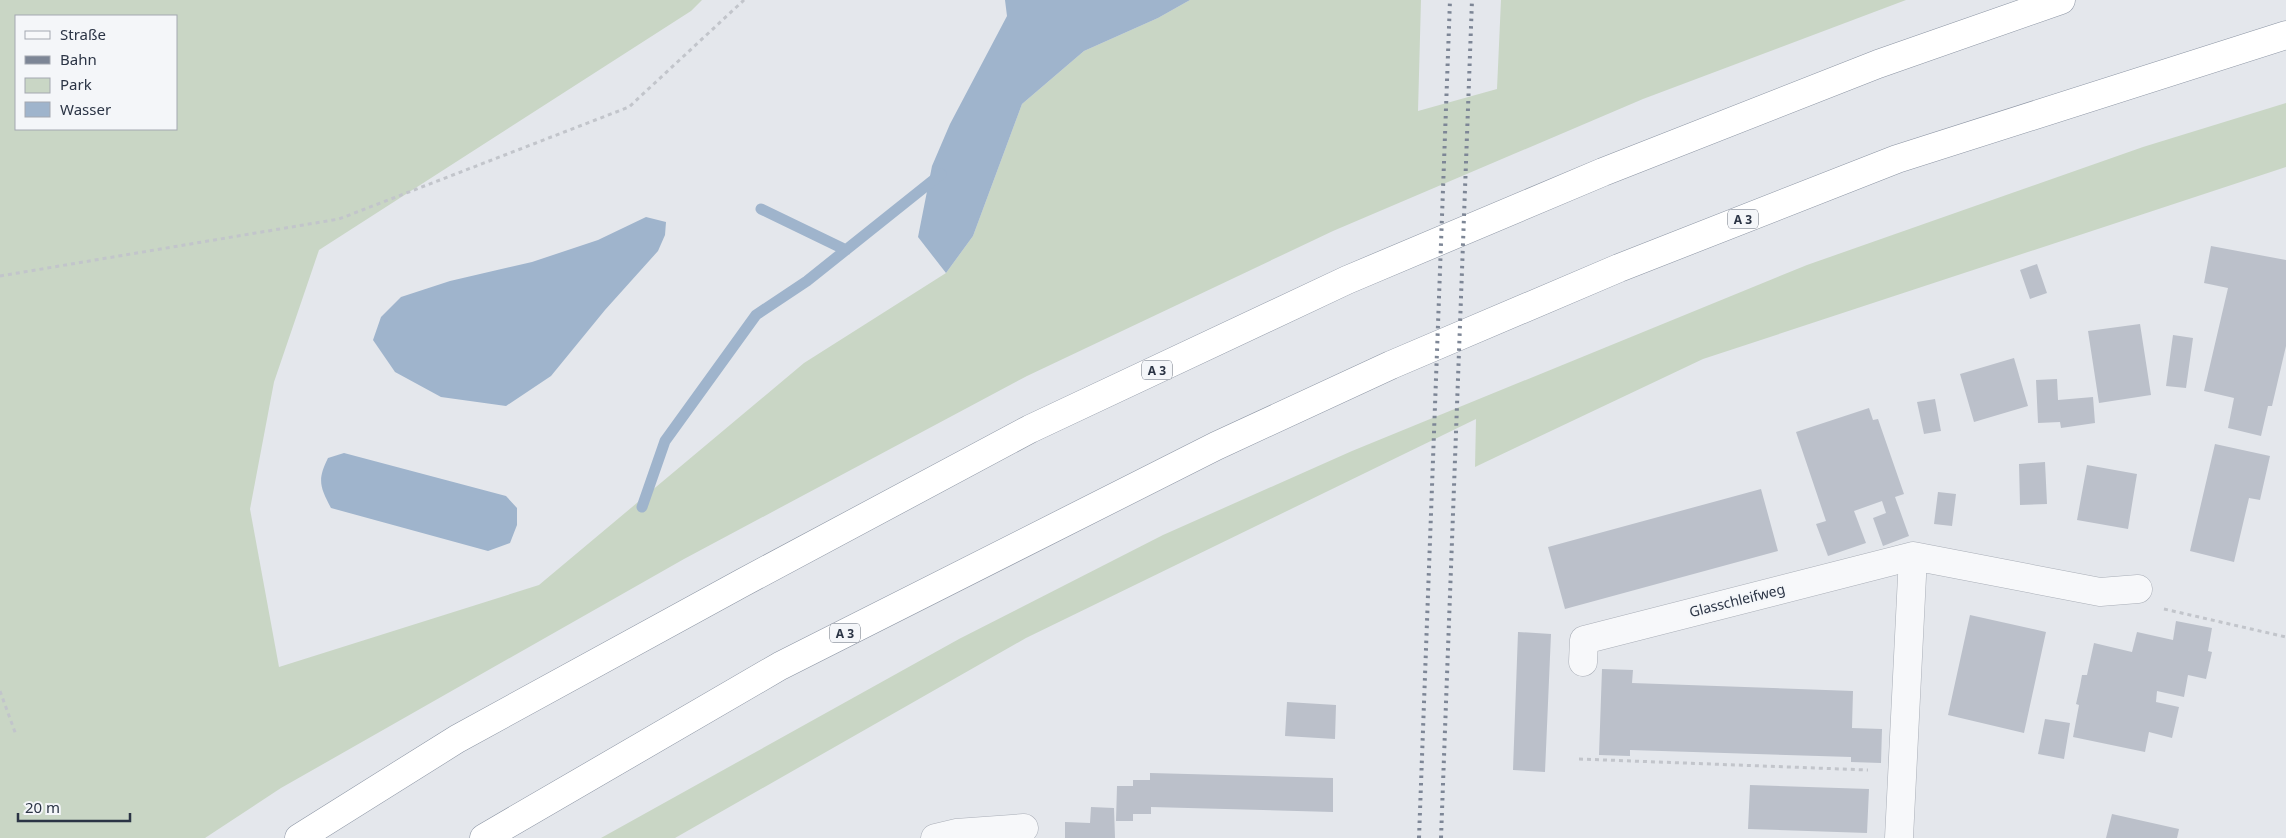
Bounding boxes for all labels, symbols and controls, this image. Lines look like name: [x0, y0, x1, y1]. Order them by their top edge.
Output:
legend: [15, 15, 178, 130]
text: Straße: [60, 24, 106, 44]
text: Bahn: [60, 49, 97, 69]
text: Park: [60, 74, 92, 94]
text: Wasser: [60, 99, 111, 119]
road number: A 3: [1728, 210, 1758, 228]
road number: A 3: [1142, 360, 1172, 380]
street label: Glasschleifweg: [1687, 579, 1787, 621]
road number: A 3: [830, 624, 860, 642]
scale bar: [18, 790, 130, 822]
text: 20 m: [25, 797, 60, 817]

